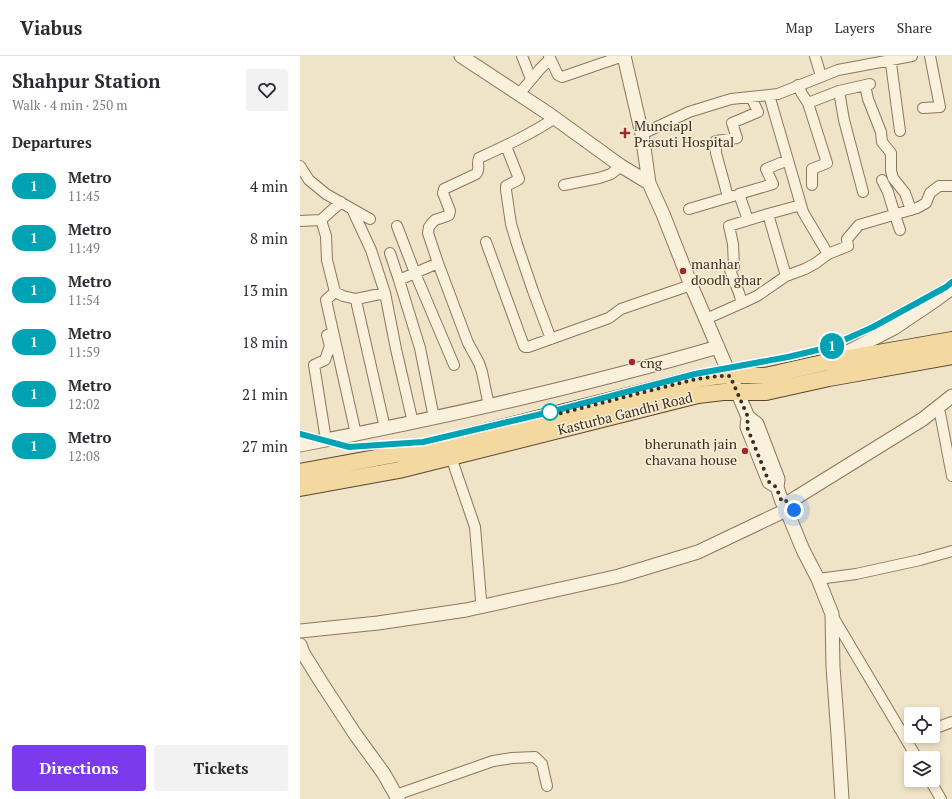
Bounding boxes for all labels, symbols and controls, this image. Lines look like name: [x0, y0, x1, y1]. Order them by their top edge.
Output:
text: Viabus: [20, 15, 82, 40]
text: Map: [786, 18, 813, 37]
text: Layers: [835, 18, 875, 37]
text: Share: [897, 18, 932, 37]
text: Shahpur Station: [12, 68, 160, 93]
button: heart: [246, 69, 288, 111]
text: Walk · 4 min · 250 m: [12, 96, 127, 114]
place label: Munciapl Prasuti Hospital: [634, 116, 734, 151]
marker: Munciapl Prasuti Hospital: [619, 127, 631, 139]
text: Departures: [12, 132, 92, 152]
text: Metro: [68, 167, 111, 187]
text: 1: [30, 176, 38, 195]
text: 4 min: [250, 176, 288, 196]
text: 11:45: [68, 187, 100, 205]
text: Metro: [68, 219, 111, 239]
text: 1: [30, 228, 38, 247]
text: 8 min: [250, 228, 288, 248]
text: 11:49: [68, 239, 100, 257]
place label: manhar doodh ghar: [691, 254, 762, 289]
marker: manhar doodh ghar: [678, 266, 688, 276]
text: Metro: [68, 271, 111, 291]
text: 1: [30, 280, 38, 299]
text: 13 min: [242, 280, 288, 300]
text: 11:54: [68, 291, 100, 309]
text: Metro: [68, 323, 111, 343]
text: 1: [30, 332, 38, 351]
text: 18 min: [242, 332, 288, 352]
line badge: 1: [819, 333, 845, 359]
text: 1: [828, 336, 836, 355]
text: 11:59: [68, 343, 100, 361]
place label: cng: [640, 353, 663, 372]
marker: cng: [627, 357, 637, 367]
text: Metro: [68, 375, 111, 395]
text: 1: [30, 384, 38, 403]
text: 21 min: [242, 384, 288, 404]
street label: Kasturba Gandhi Road: [555, 387, 695, 439]
text: 12:02: [68, 395, 100, 413]
unlabelled marker: [541, 403, 559, 421]
text: Metro: [68, 427, 111, 447]
place label: bherunath jain chavana house: [645, 434, 738, 469]
text: 1: [30, 436, 38, 455]
text: 27 min: [242, 436, 288, 456]
marker: bherunath jain chavana house: [740, 446, 750, 456]
text: 12:08: [68, 447, 100, 465]
your location: [784, 500, 804, 520]
map controls: [904, 707, 940, 787]
button: locate: [904, 707, 940, 743]
button: Directions: [12, 745, 146, 791]
button: Tickets: [154, 745, 288, 791]
button: layers: [904, 751, 940, 787]

